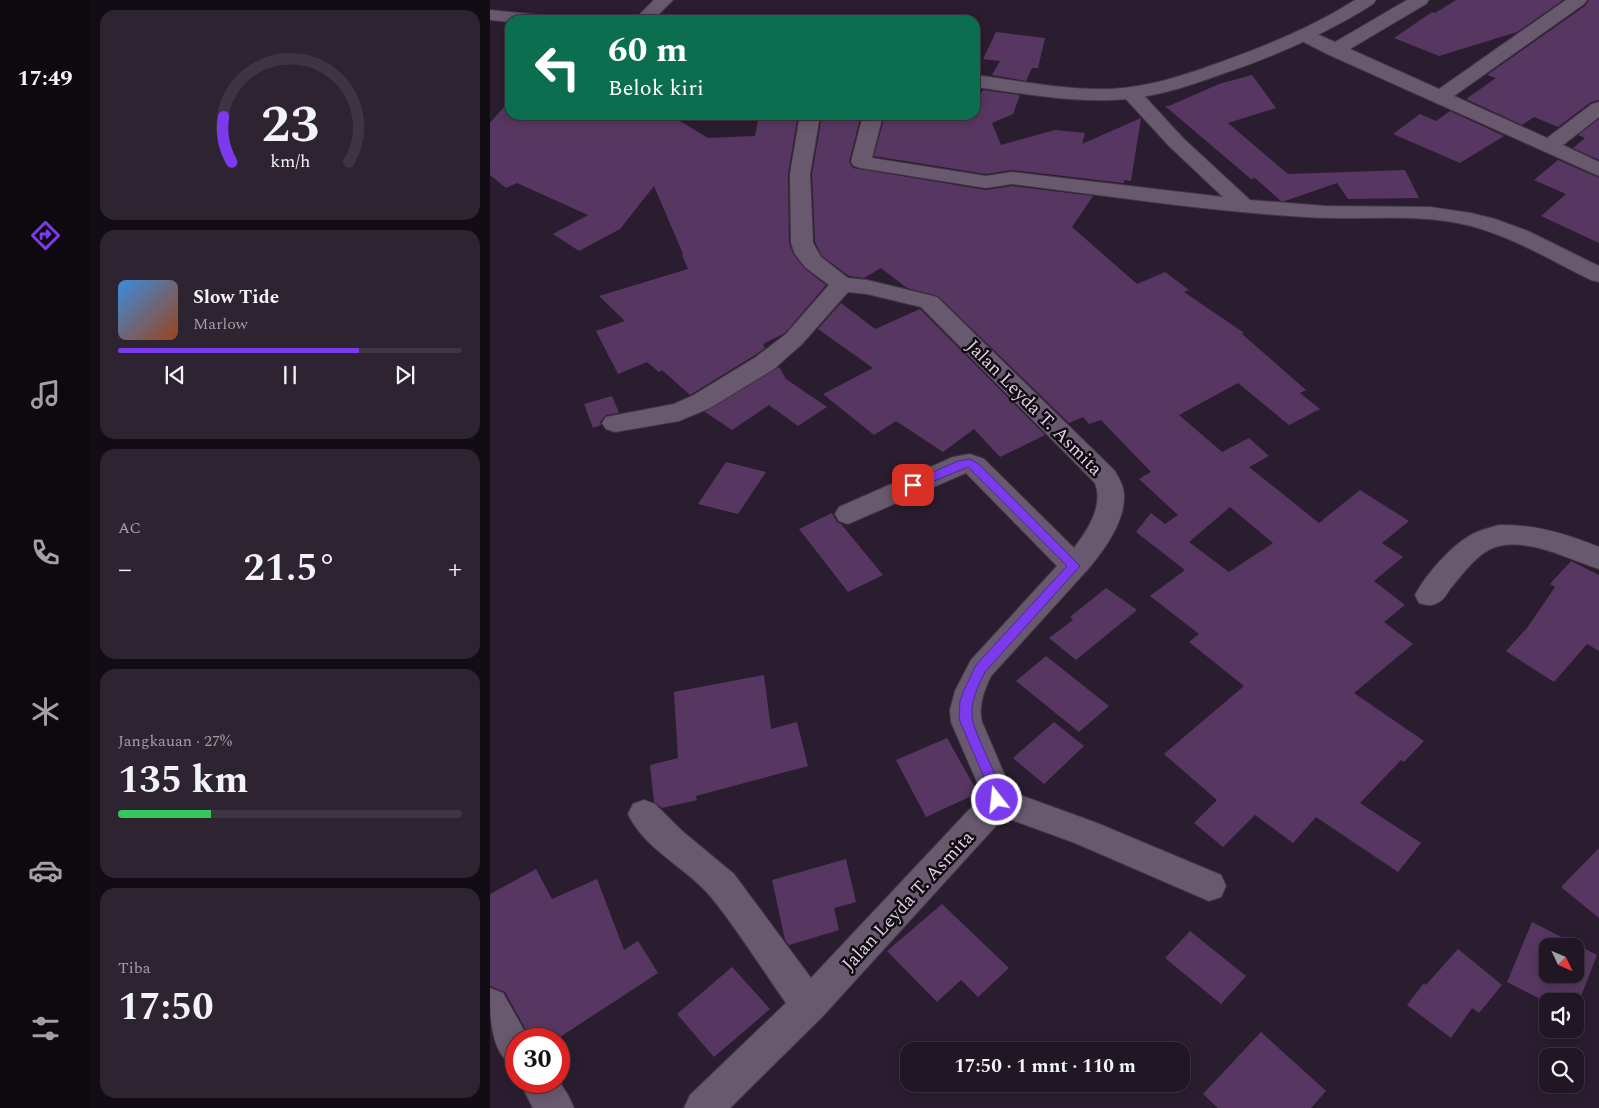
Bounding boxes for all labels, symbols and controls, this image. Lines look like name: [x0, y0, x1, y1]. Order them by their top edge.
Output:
text: 60 m: [608, 24, 688, 77]
icon: left: [525, 35, 590, 100]
text: 17:49: [17, 62, 73, 95]
text: Belok kiri: [608, 72, 704, 105]
text: 23: [261, 86, 319, 165]
text: km/h: [270, 148, 310, 175]
icon: directions: [28, 218, 63, 253]
text: Slow Tide: [193, 283, 279, 312]
text: Marlow: [193, 312, 248, 336]
street label: Jalan Leyda T. Asmita: [959, 333, 1109, 483]
icon: previous: [161, 361, 189, 389]
icon: pause: [276, 361, 304, 389]
icon: next: [391, 361, 419, 389]
icon: music: [28, 377, 63, 412]
pin: [892, 464, 934, 506]
icon: arrive: [899, 471, 927, 499]
text: AC: [118, 516, 141, 540]
icon: phone: [28, 535, 63, 570]
text: 21.5°: [243, 540, 337, 598]
text: −: [118, 548, 132, 591]
text: +: [448, 548, 462, 591]
icon: climate: [28, 694, 63, 729]
text: Jangkauan · 27%: [118, 729, 232, 753]
text: 135 km: [118, 752, 249, 810]
position arrow: [970, 773, 1022, 825]
street label: Jalan Leyda T. Asmita: [835, 824, 982, 978]
icon: car: [28, 853, 63, 888]
north arrow: [1539, 938, 1584, 982]
map controls: [1539, 938, 1584, 1093]
text: Tiba: [118, 956, 151, 980]
text: 17:50: [118, 979, 213, 1037]
button: sound: [1539, 993, 1584, 1038]
icon: filters: [28, 1011, 63, 1046]
speed limit sign: 30: [505, 1028, 570, 1093]
button: search: [1539, 1048, 1584, 1093]
text: 17:50 · 1 mnt · 110 m: [954, 1052, 1136, 1081]

